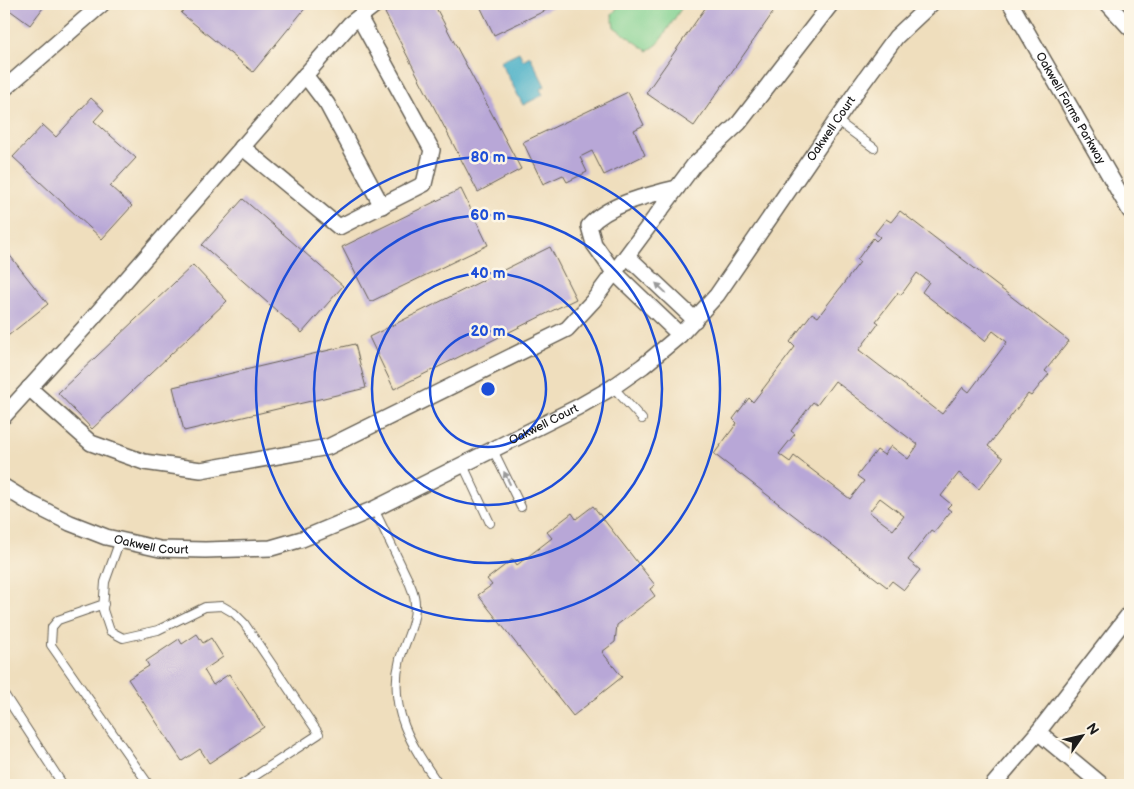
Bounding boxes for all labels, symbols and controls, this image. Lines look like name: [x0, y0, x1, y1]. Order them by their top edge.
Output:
street label: Oakwell Farms Parkway: [1033, 49, 1109, 167]
street label: Oakwell Court: [803, 93, 859, 164]
text: 80 m: [470, 148, 506, 167]
text: 60 m: [470, 206, 506, 225]
text: 40 m: [470, 264, 506, 283]
one-way arrow: [655, 282, 667, 294]
text: 20 m: [471, 322, 506, 341]
centre of rings: [479, 380, 497, 398]
street label: Oakwell Court: [506, 401, 581, 448]
one-way arrow: [503, 471, 511, 485]
street label: Oakwell Court: [113, 531, 189, 557]
north arrow: [1056, 712, 1106, 762]
text: N: [1082, 720, 1102, 738]

